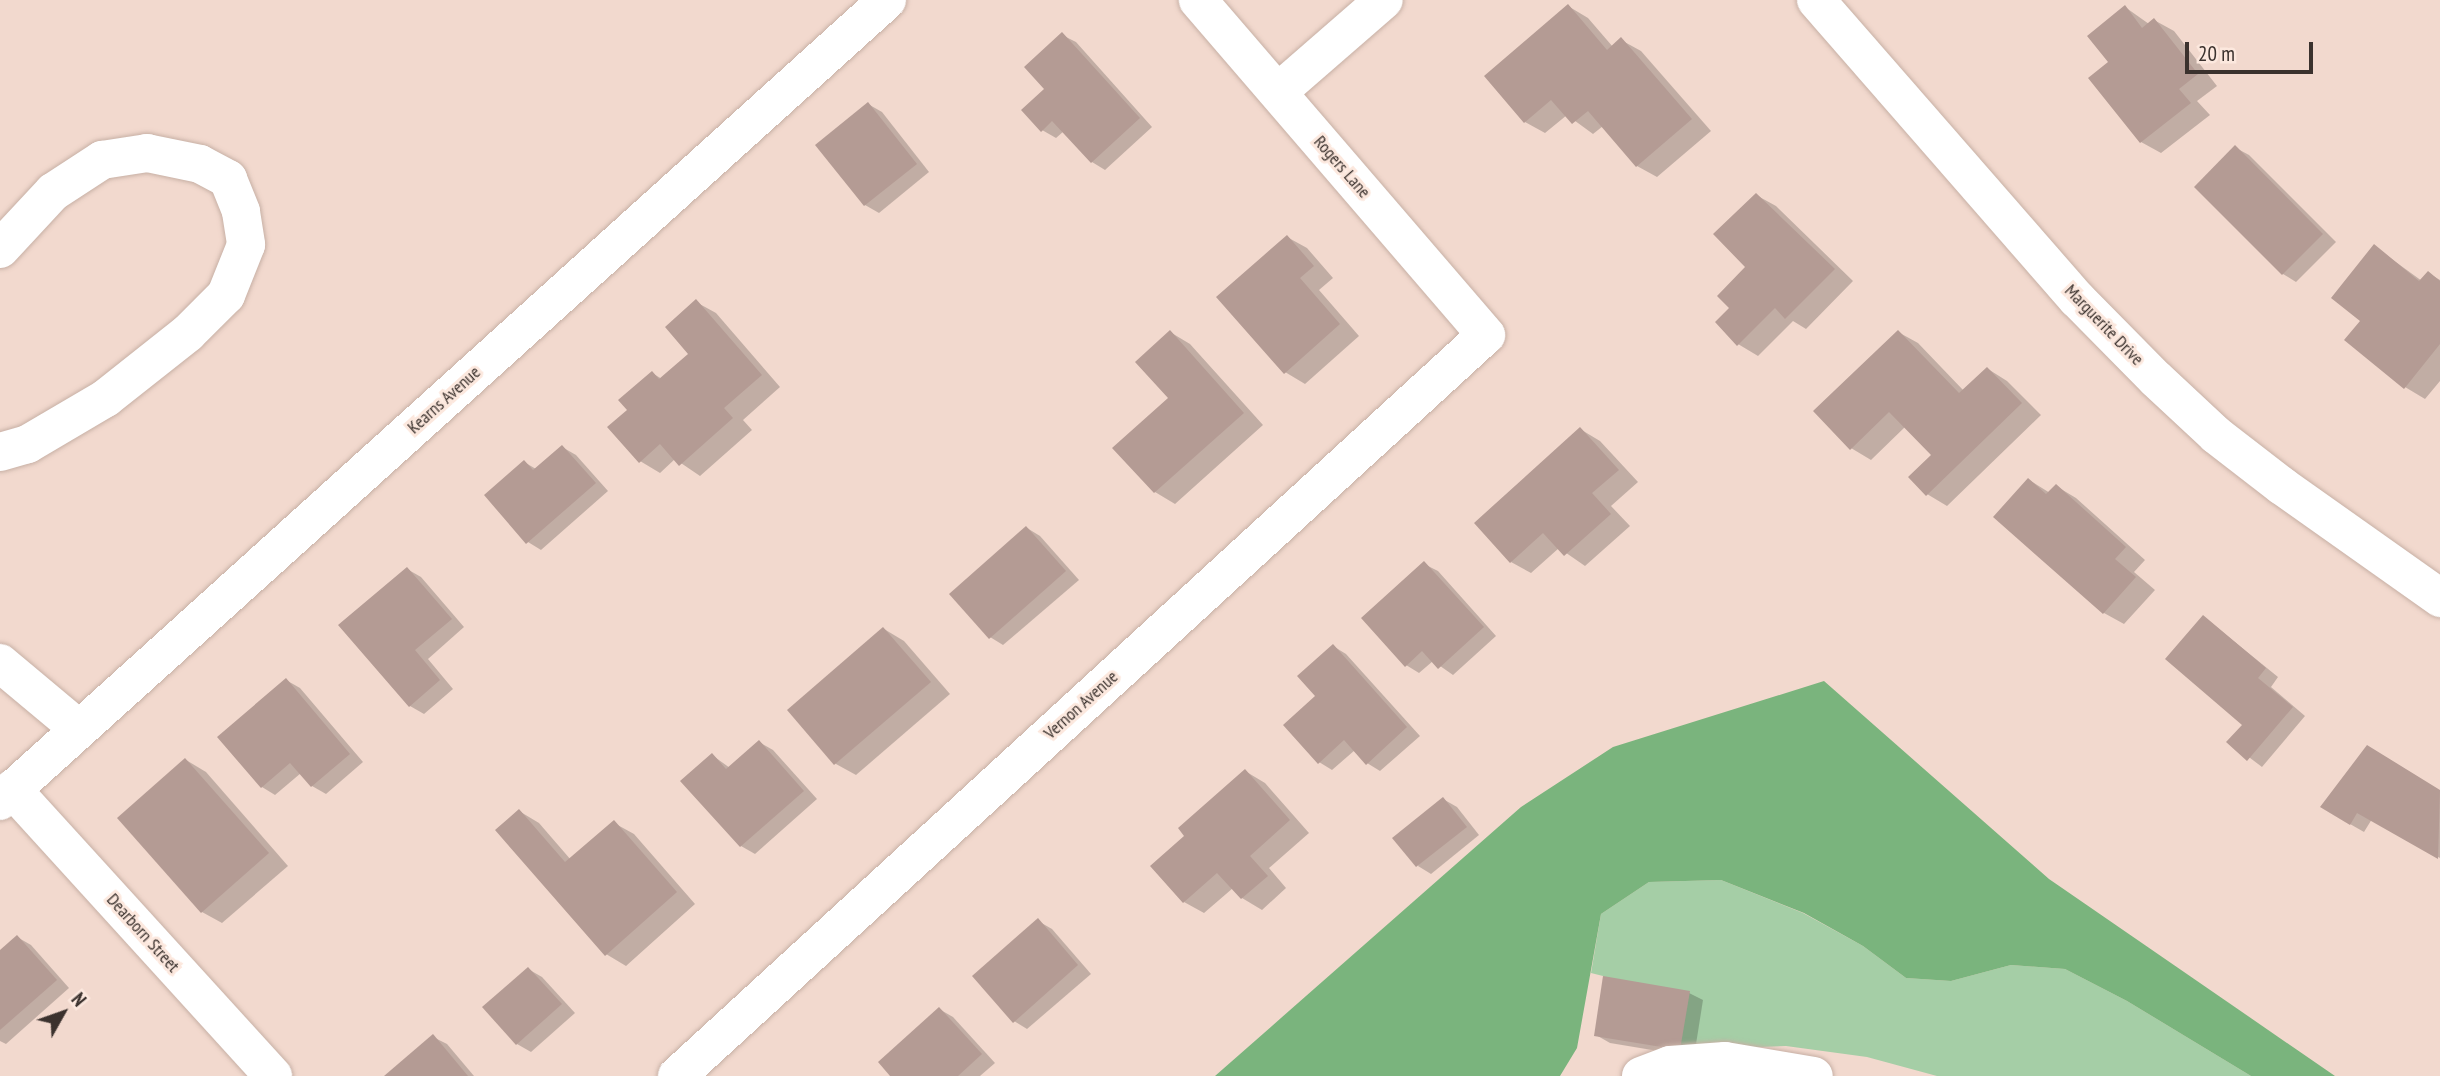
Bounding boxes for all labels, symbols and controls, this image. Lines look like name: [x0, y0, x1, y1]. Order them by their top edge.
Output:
scale bar: [2188, 28, 2316, 72]
text: 20 m: [2198, 40, 2235, 67]
street label: Rogers Lane: [1309, 131, 1375, 203]
street label: Marguerite Drive: [2060, 280, 2148, 370]
street label: Kearns Avenue: [403, 362, 485, 438]
street label: Vernon Avenue: [1039, 666, 1123, 744]
street label: Dearborn Street: [102, 889, 184, 977]
north arrow: [28, 978, 98, 1048]
text: N: [67, 988, 92, 1011]

